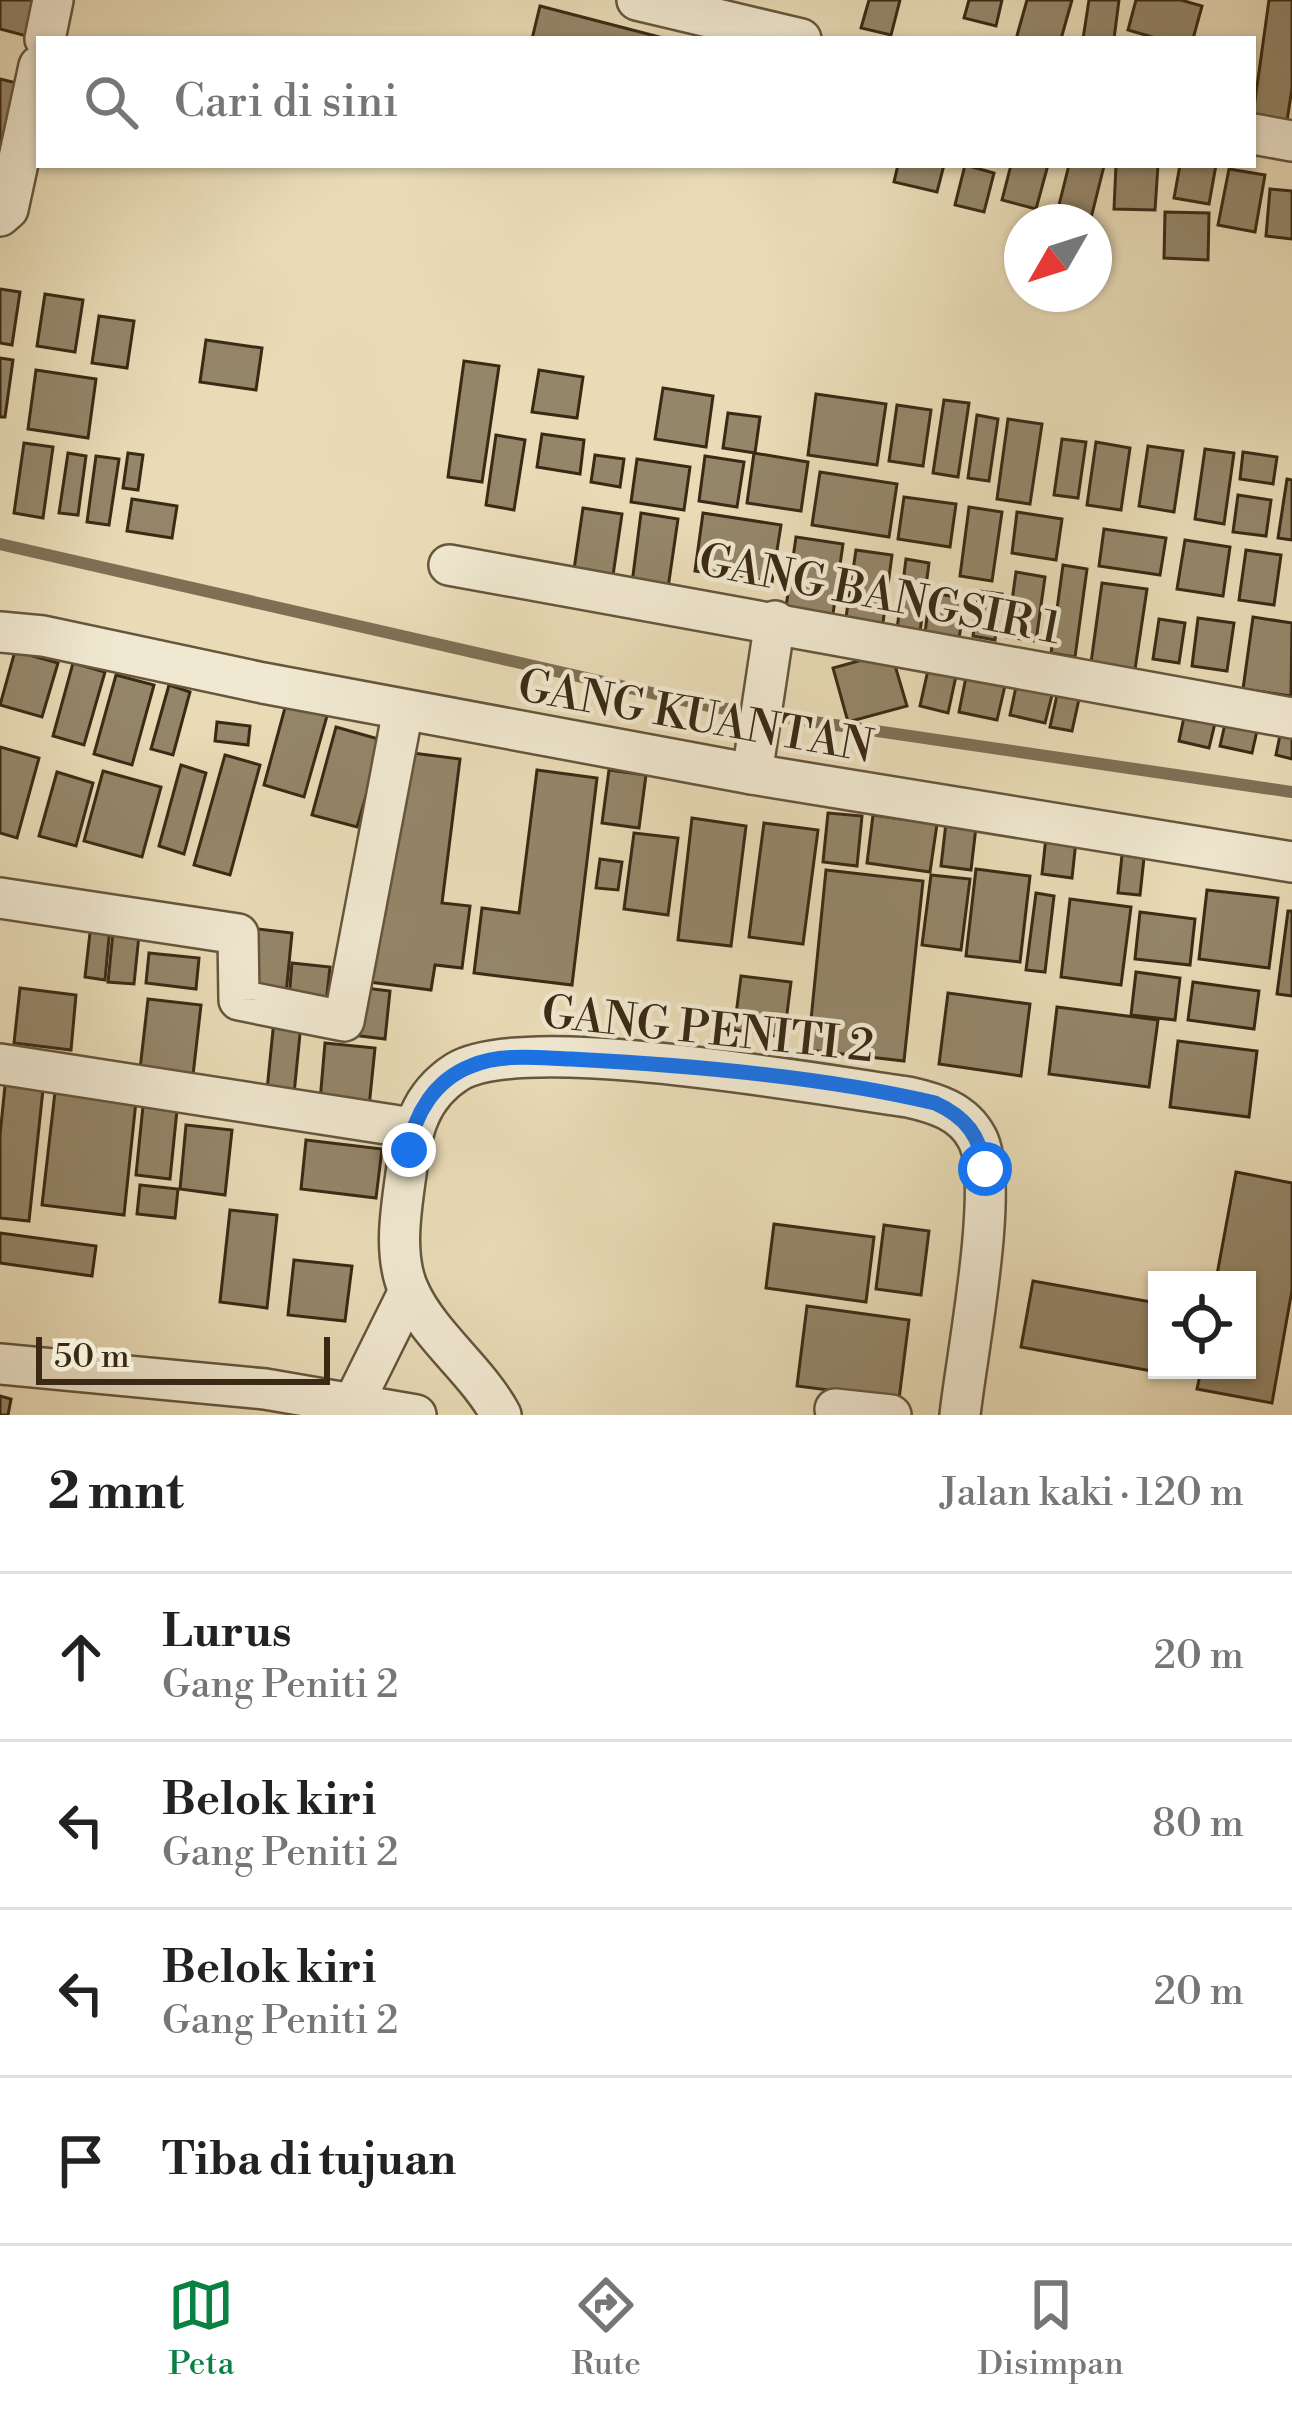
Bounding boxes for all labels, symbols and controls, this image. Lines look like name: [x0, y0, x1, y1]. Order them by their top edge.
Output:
search box: [36, 36, 1256, 168]
icon: search: [78, 69, 144, 135]
text: Cari di sini: [174, 74, 398, 131]
north arrow: [1004, 204, 1112, 312]
street label: GANG BANGSIR 1: [694, 532, 1065, 658]
street label: GANG KUANTAN: [514, 658, 878, 777]
street label: GANG PENITI 2: [539, 985, 877, 1076]
route end: [382, 1123, 436, 1177]
route start: [958, 1142, 1012, 1196]
map controls: [1148, 1271, 1256, 1379]
button: locate: [1148, 1271, 1256, 1379]
scale bar: [36, 1331, 330, 1384]
text: 50 m: [54, 1337, 130, 1378]
text: 2 mnt: [48, 1461, 184, 1525]
text: Jalan kaki · 120 m: [940, 1469, 1244, 1518]
text: Lurus: [162, 1604, 292, 1661]
icon: ahead: [48, 1624, 114, 1690]
text: 20 m: [1154, 1632, 1244, 1681]
text: Gang Peniti 2: [162, 1661, 398, 1710]
text: Belok kiri: [162, 1772, 376, 1829]
icon: left: [48, 1792, 114, 1858]
text: 80 m: [1152, 1800, 1244, 1849]
text: Gang Peniti 2: [162, 1829, 398, 1878]
text: Belok kiri: [162, 1940, 376, 1997]
icon: left: [48, 1960, 114, 2026]
text: 20 m: [1154, 1968, 1244, 2017]
text: Gang Peniti 2: [162, 1997, 398, 2046]
icon: arrive: [48, 2128, 114, 2194]
text: Tiba di tujuan: [162, 2132, 456, 2189]
tab: Peta: [168, 2272, 234, 2385]
tab: Rute: [571, 2272, 641, 2385]
tab: Disimpan: [978, 2272, 1124, 2385]

